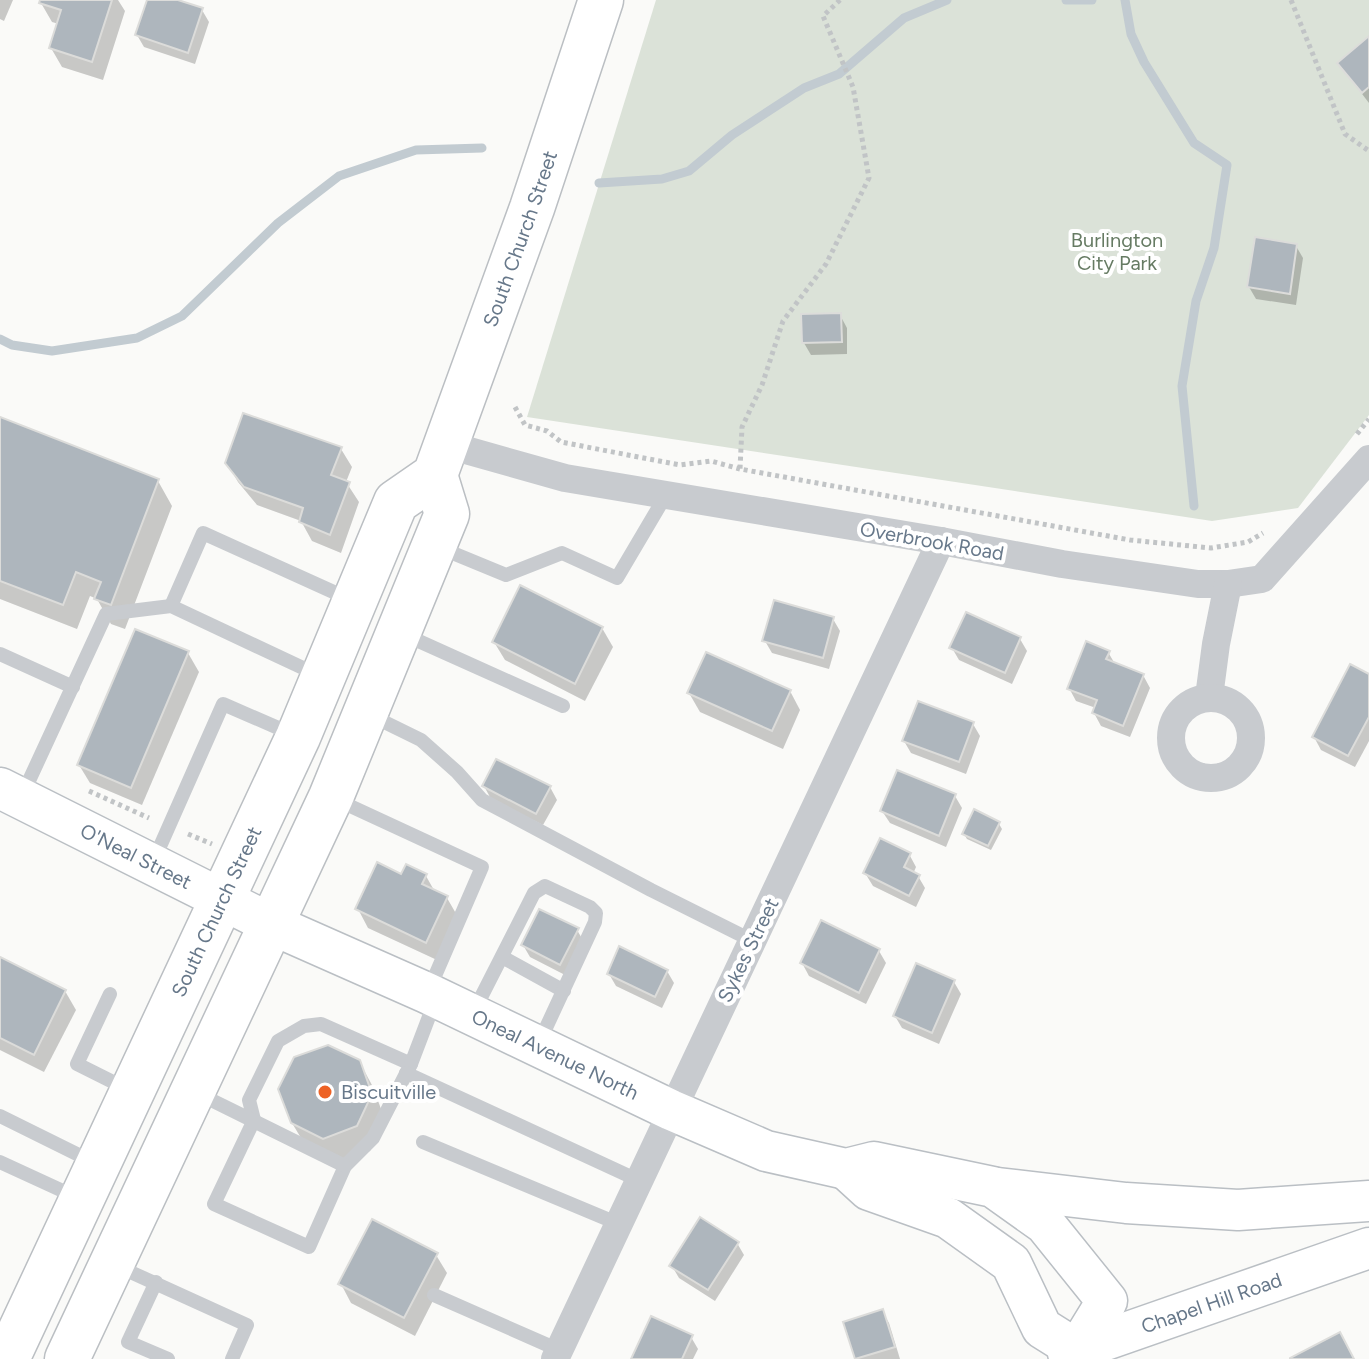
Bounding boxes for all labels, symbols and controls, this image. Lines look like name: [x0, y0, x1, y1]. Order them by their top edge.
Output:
street label: South Church Street: [478, 147, 562, 330]
park label: Burlington City Park: [1071, 228, 1163, 275]
street label: Overbrook Road: [858, 517, 1006, 565]
street label: O'Neal Street: [76, 818, 196, 894]
street label: South Church Street: [166, 823, 266, 1001]
street label: Sykes Street: [712, 894, 784, 1006]
street label: Oneal Avenue North: [468, 1004, 643, 1105]
place label: Biscuitville: [341, 1080, 436, 1104]
marker: Biscuitville: [316, 1083, 334, 1101]
street label: Chapel Hill Road: [1138, 1267, 1285, 1339]

